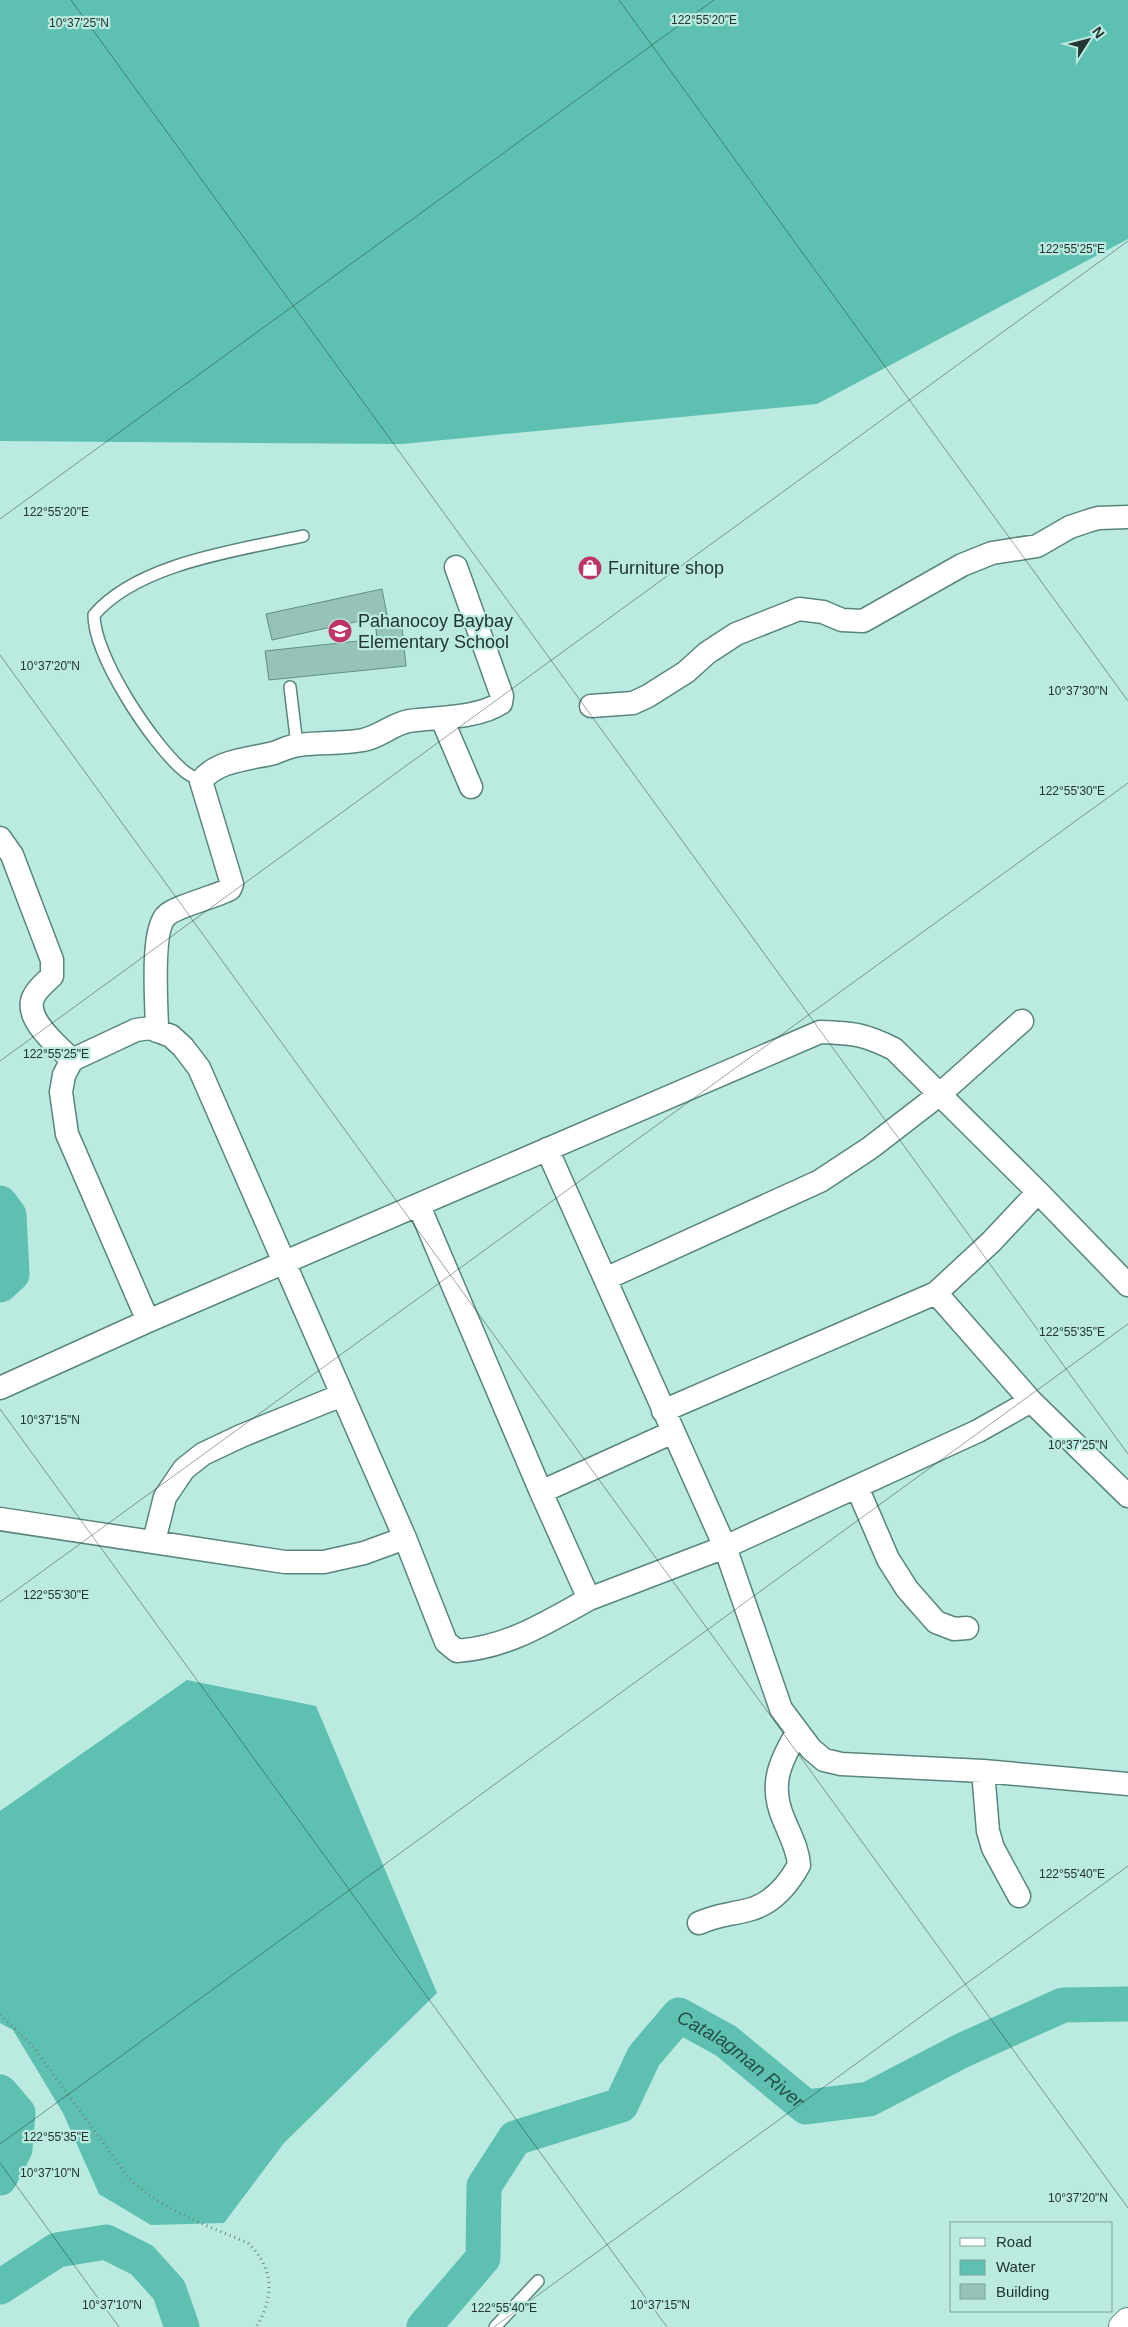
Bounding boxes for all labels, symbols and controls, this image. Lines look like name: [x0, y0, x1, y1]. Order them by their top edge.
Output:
text: 122°55'20"E: [671, 13, 737, 27]
north arrow: [1063, 15, 1113, 65]
text: 10°37'25"N: [49, 16, 109, 30]
text: N: [1089, 24, 1108, 41]
text: 122°55'25"E: [1039, 242, 1105, 256]
text: 122°55'20"E: [23, 505, 89, 519]
shop icon: Furniture shop: [577, 555, 603, 581]
place label: Furniture shop: [608, 558, 724, 578]
place label: Pahanocoy Baybay Elementary School: [358, 611, 513, 652]
school or university icon: Pahanocoy Baybay Elementary School: [327, 618, 353, 644]
text: 10°37'20"N: [20, 659, 80, 673]
text: 10°37'30"N: [1048, 684, 1108, 698]
text: 122°55'30"E: [1039, 784, 1105, 798]
text: 122°55'25"E: [23, 1047, 89, 1061]
text: 122°55'35"E: [1039, 1325, 1105, 1339]
text: 10°37'15"N: [20, 1413, 80, 1427]
text: 10°37'25"N: [1048, 1438, 1108, 1452]
text: 122°55'30"E: [23, 1588, 89, 1602]
text: 122°55'40"E: [1039, 1867, 1105, 1881]
water label: Catalagman River: [674, 2006, 809, 2113]
text: 122°55'35"E: [23, 2130, 89, 2144]
text: 10°37'10"N: [20, 2166, 80, 2180]
text: 10°37'20"N: [1048, 2191, 1108, 2205]
legend: [950, 2222, 1113, 2312]
text: Road: [996, 2233, 1032, 2250]
text: Water: [996, 2258, 1035, 2275]
text: Building: [996, 2283, 1049, 2300]
text: 10°37'10"N: [82, 2298, 142, 2312]
text: 10°37'15"N: [630, 2298, 690, 2312]
text: 122°55'40"E: [471, 2301, 537, 2315]

